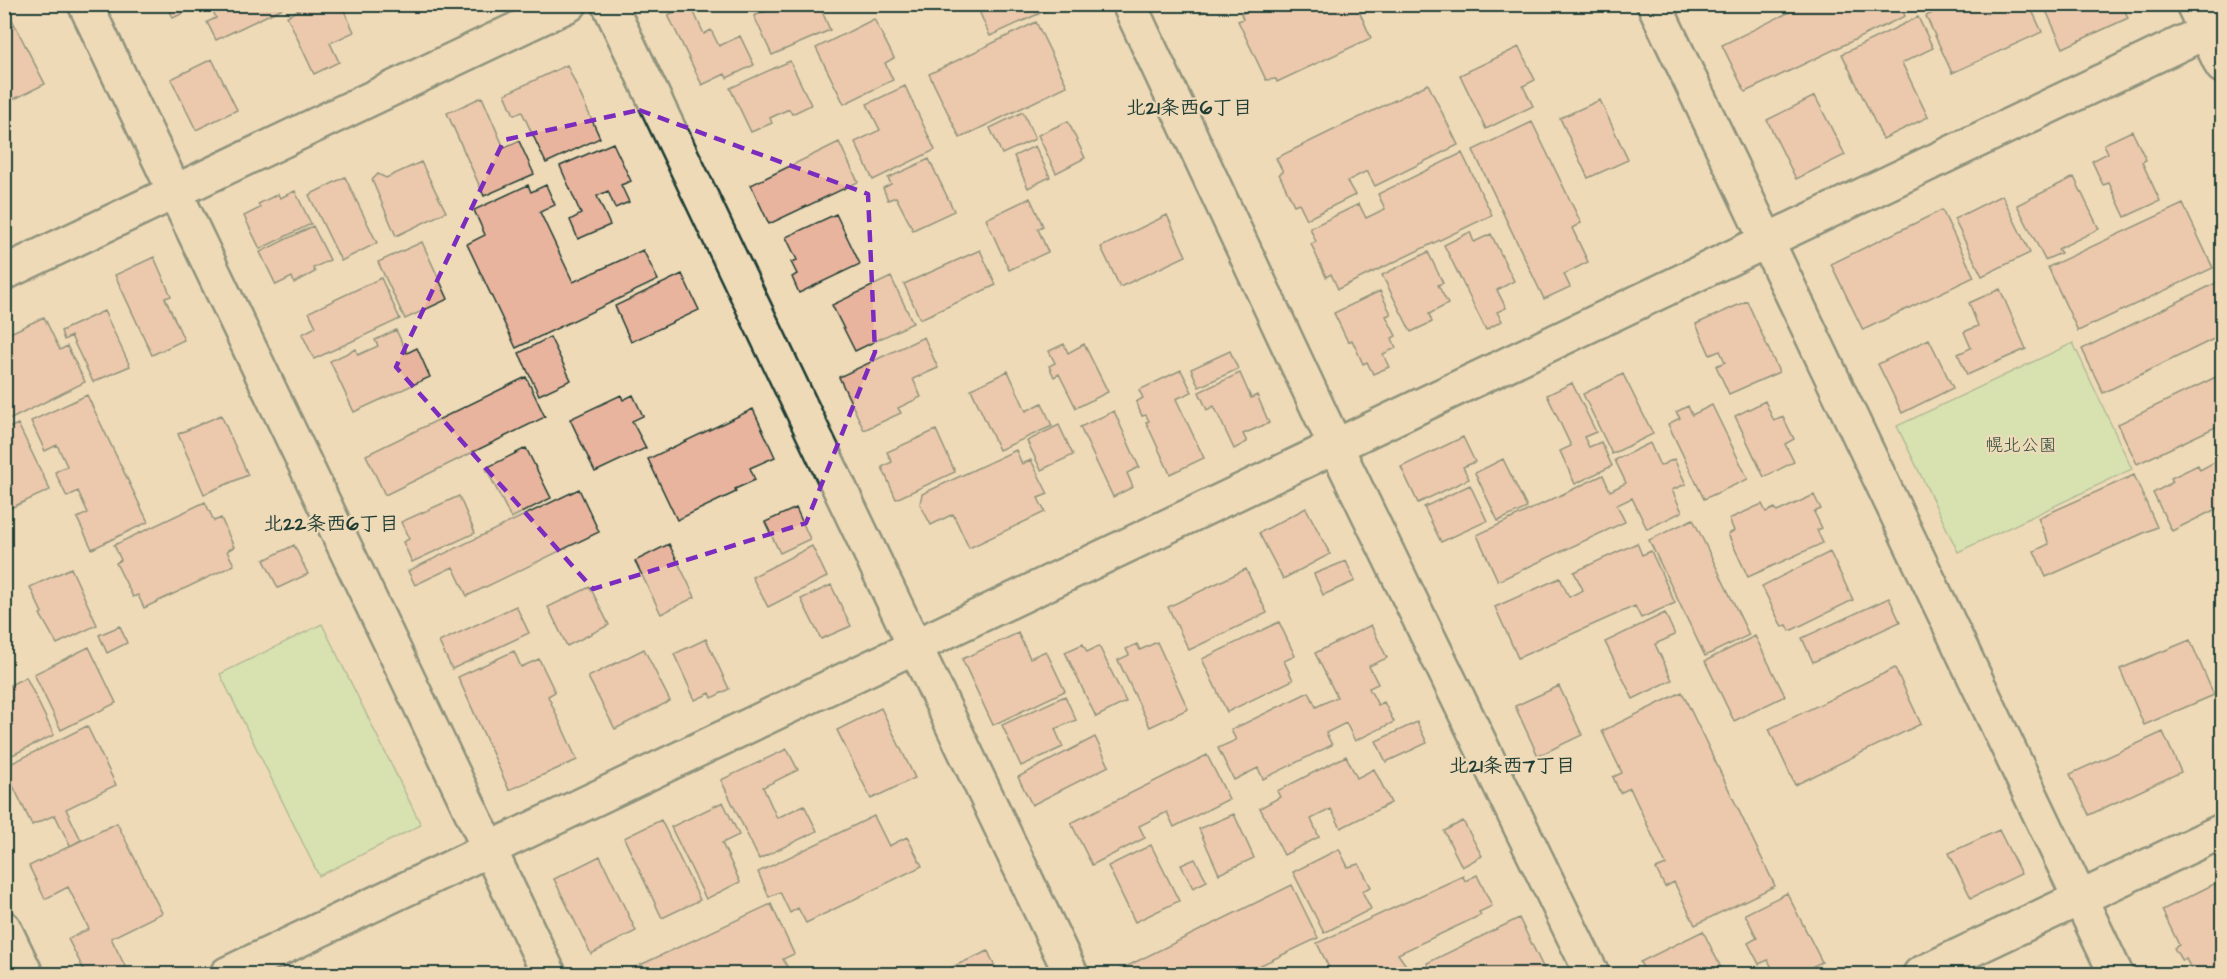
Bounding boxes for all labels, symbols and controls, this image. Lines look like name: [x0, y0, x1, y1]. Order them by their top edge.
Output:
district label: 北21条西6丁目: [1126, 94, 1252, 122]
park label: 幌北公園: [1985, 433, 2057, 458]
district label: 北22条西6丁目: [263, 510, 399, 538]
district label: 北21条西7丁目: [1449, 752, 1575, 780]

